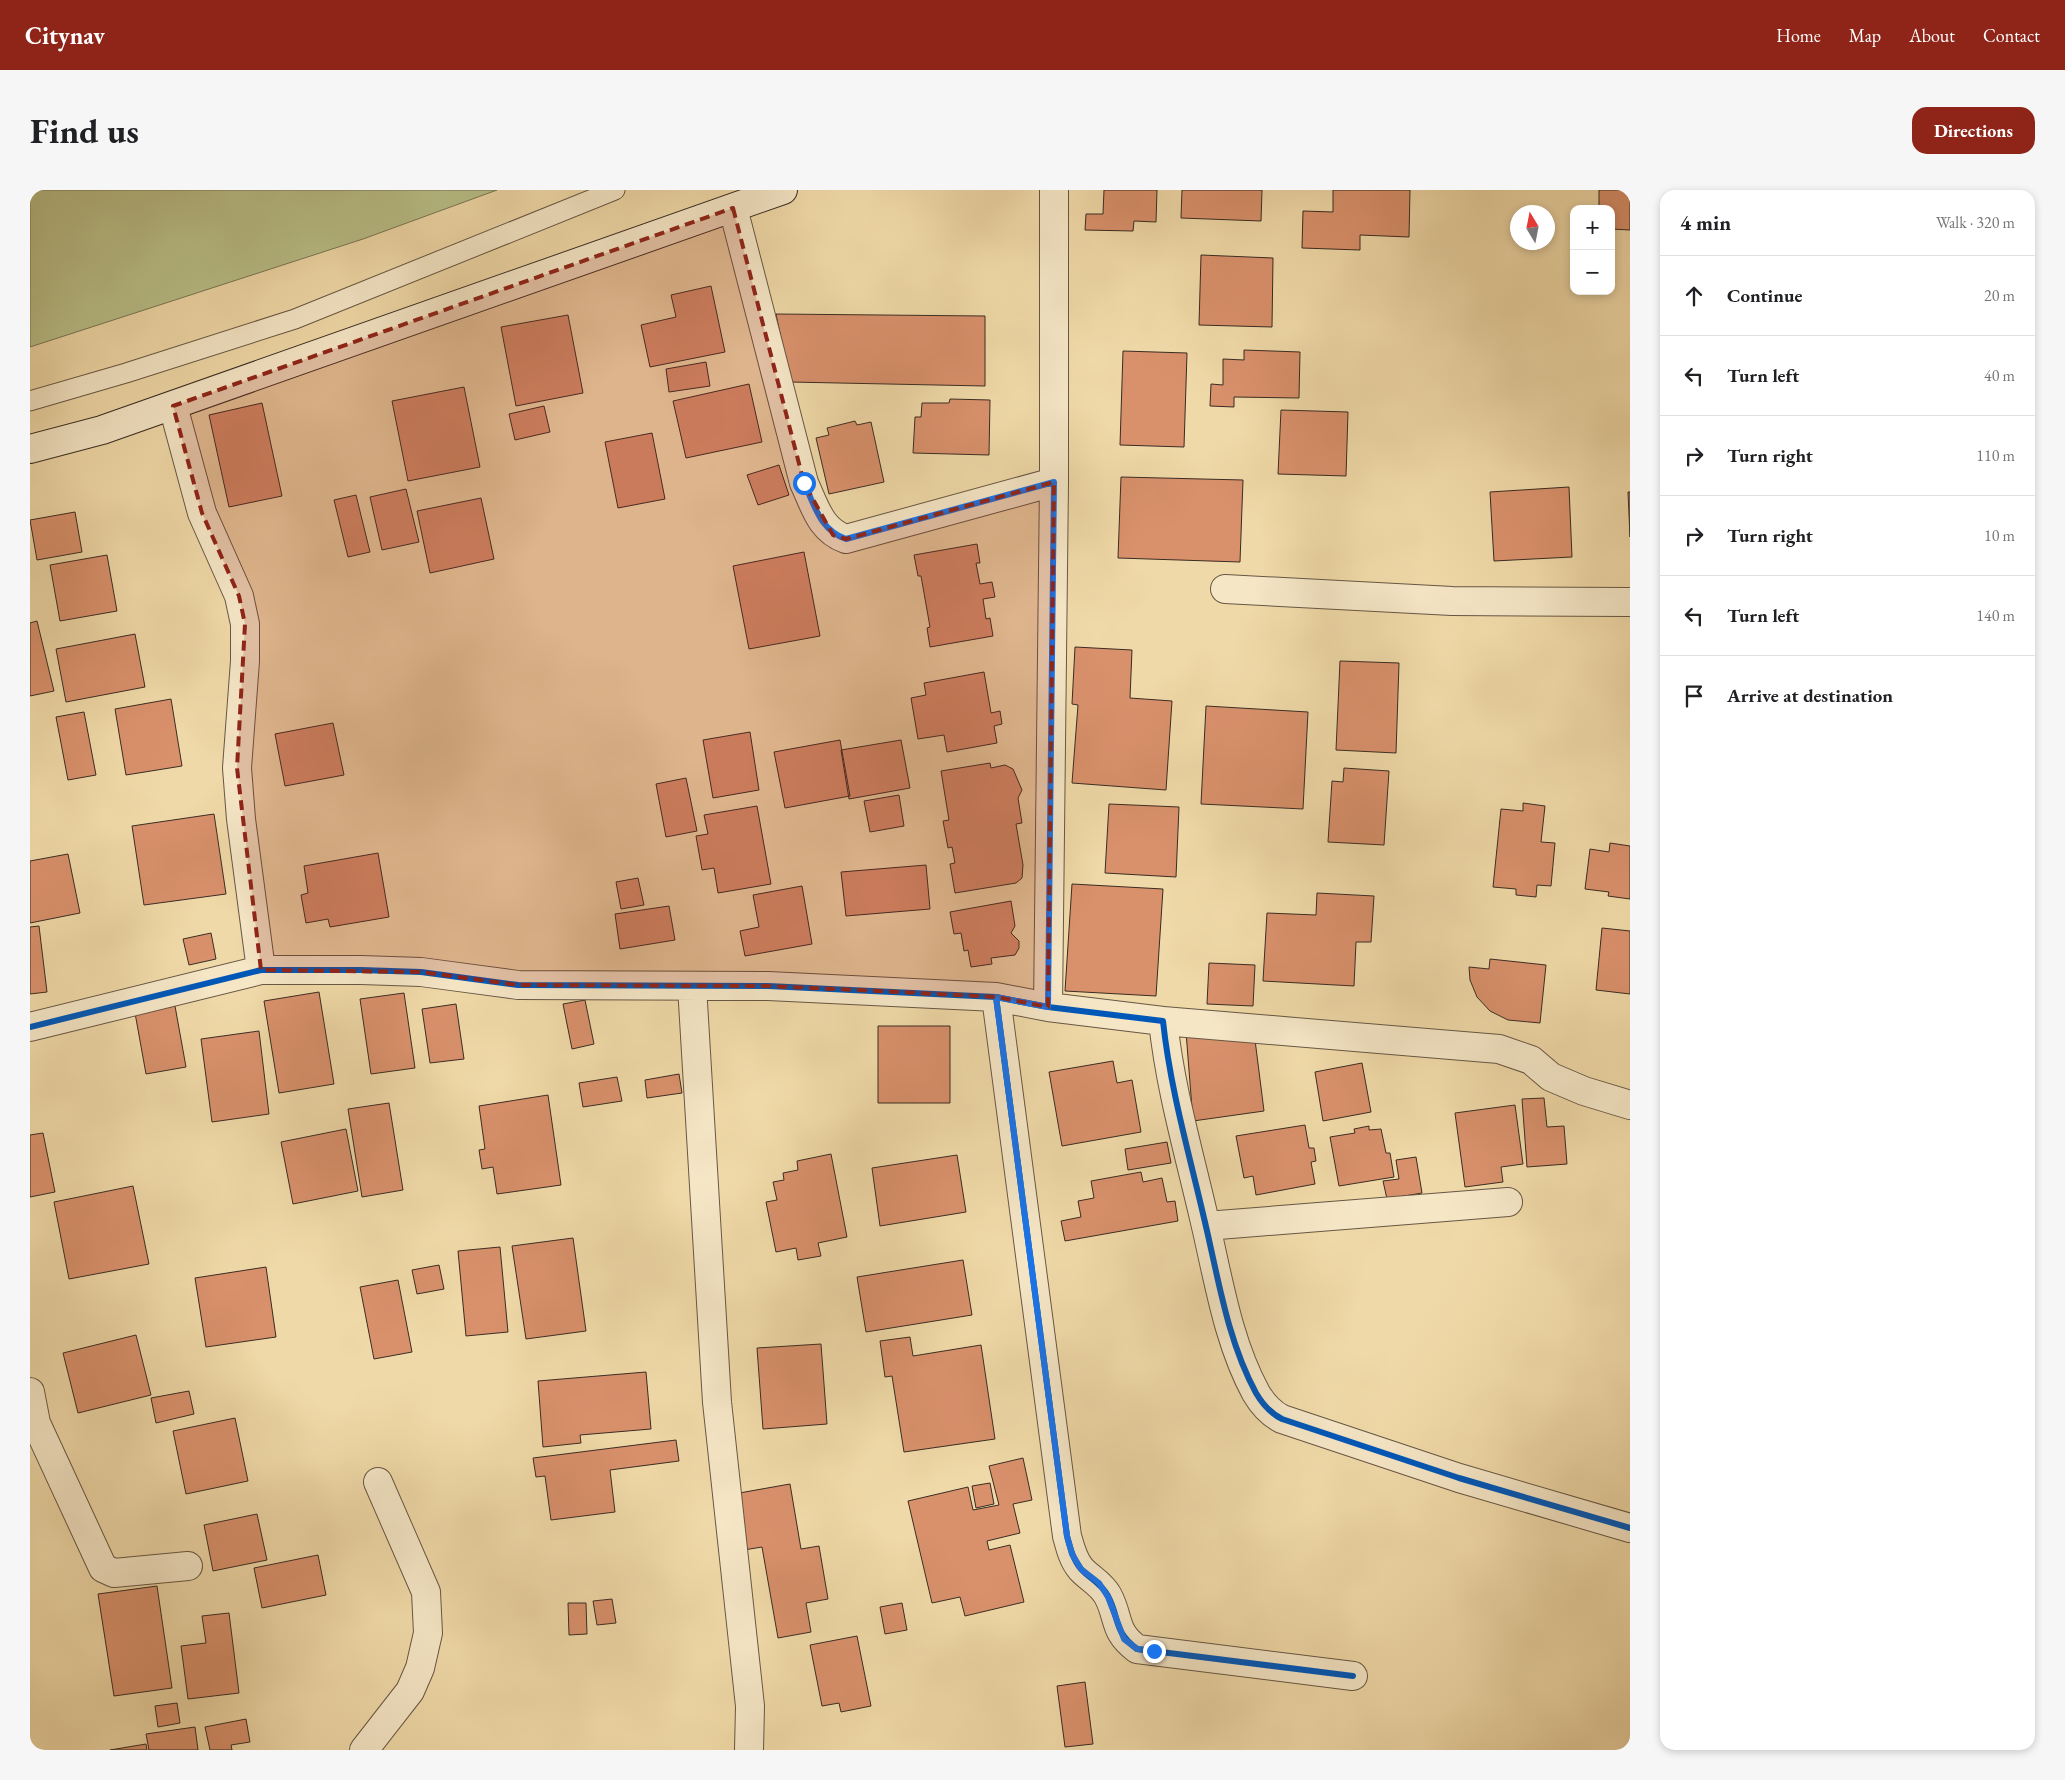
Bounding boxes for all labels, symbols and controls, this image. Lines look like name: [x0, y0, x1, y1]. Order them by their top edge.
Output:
text: Citynav: [25, 20, 105, 51]
text: Home: [1776, 24, 1821, 47]
text: Map: [1849, 24, 1881, 47]
text: About: [1909, 24, 1955, 47]
text: Contact: [1983, 24, 2040, 47]
button: Directions: [1912, 107, 2035, 154]
text: Find us: [30, 108, 139, 153]
north arrow: [1510, 205, 1555, 250]
map controls: [1570, 205, 1615, 295]
button: +: [1570, 205, 1615, 250]
text: 4 min: [1680, 209, 1731, 236]
text: Walk · 320 m: [1936, 212, 2015, 233]
button: −: [1570, 250, 1615, 295]
icon: ahead: [1680, 282, 1708, 310]
text: Continue: [1727, 283, 1802, 308]
text: 20 m: [1984, 285, 2015, 306]
icon: left: [1680, 362, 1708, 390]
text: Turn left: [1727, 363, 1799, 388]
text: 40 m: [1984, 365, 2015, 386]
icon: right: [1680, 442, 1708, 470]
text: Turn right: [1727, 443, 1813, 468]
text: 110 m: [1976, 445, 2015, 466]
route start: [793, 472, 816, 495]
icon: right: [1680, 522, 1708, 550]
text: Turn right: [1727, 523, 1813, 548]
text: 10 m: [1984, 525, 2015, 546]
icon: left: [1680, 602, 1708, 630]
text: Turn left: [1727, 603, 1799, 628]
text: 140 m: [1976, 605, 2015, 626]
icon: arrive: [1680, 682, 1708, 710]
text: Arrive at destination: [1727, 683, 1893, 708]
route end: [1143, 1640, 1166, 1663]

